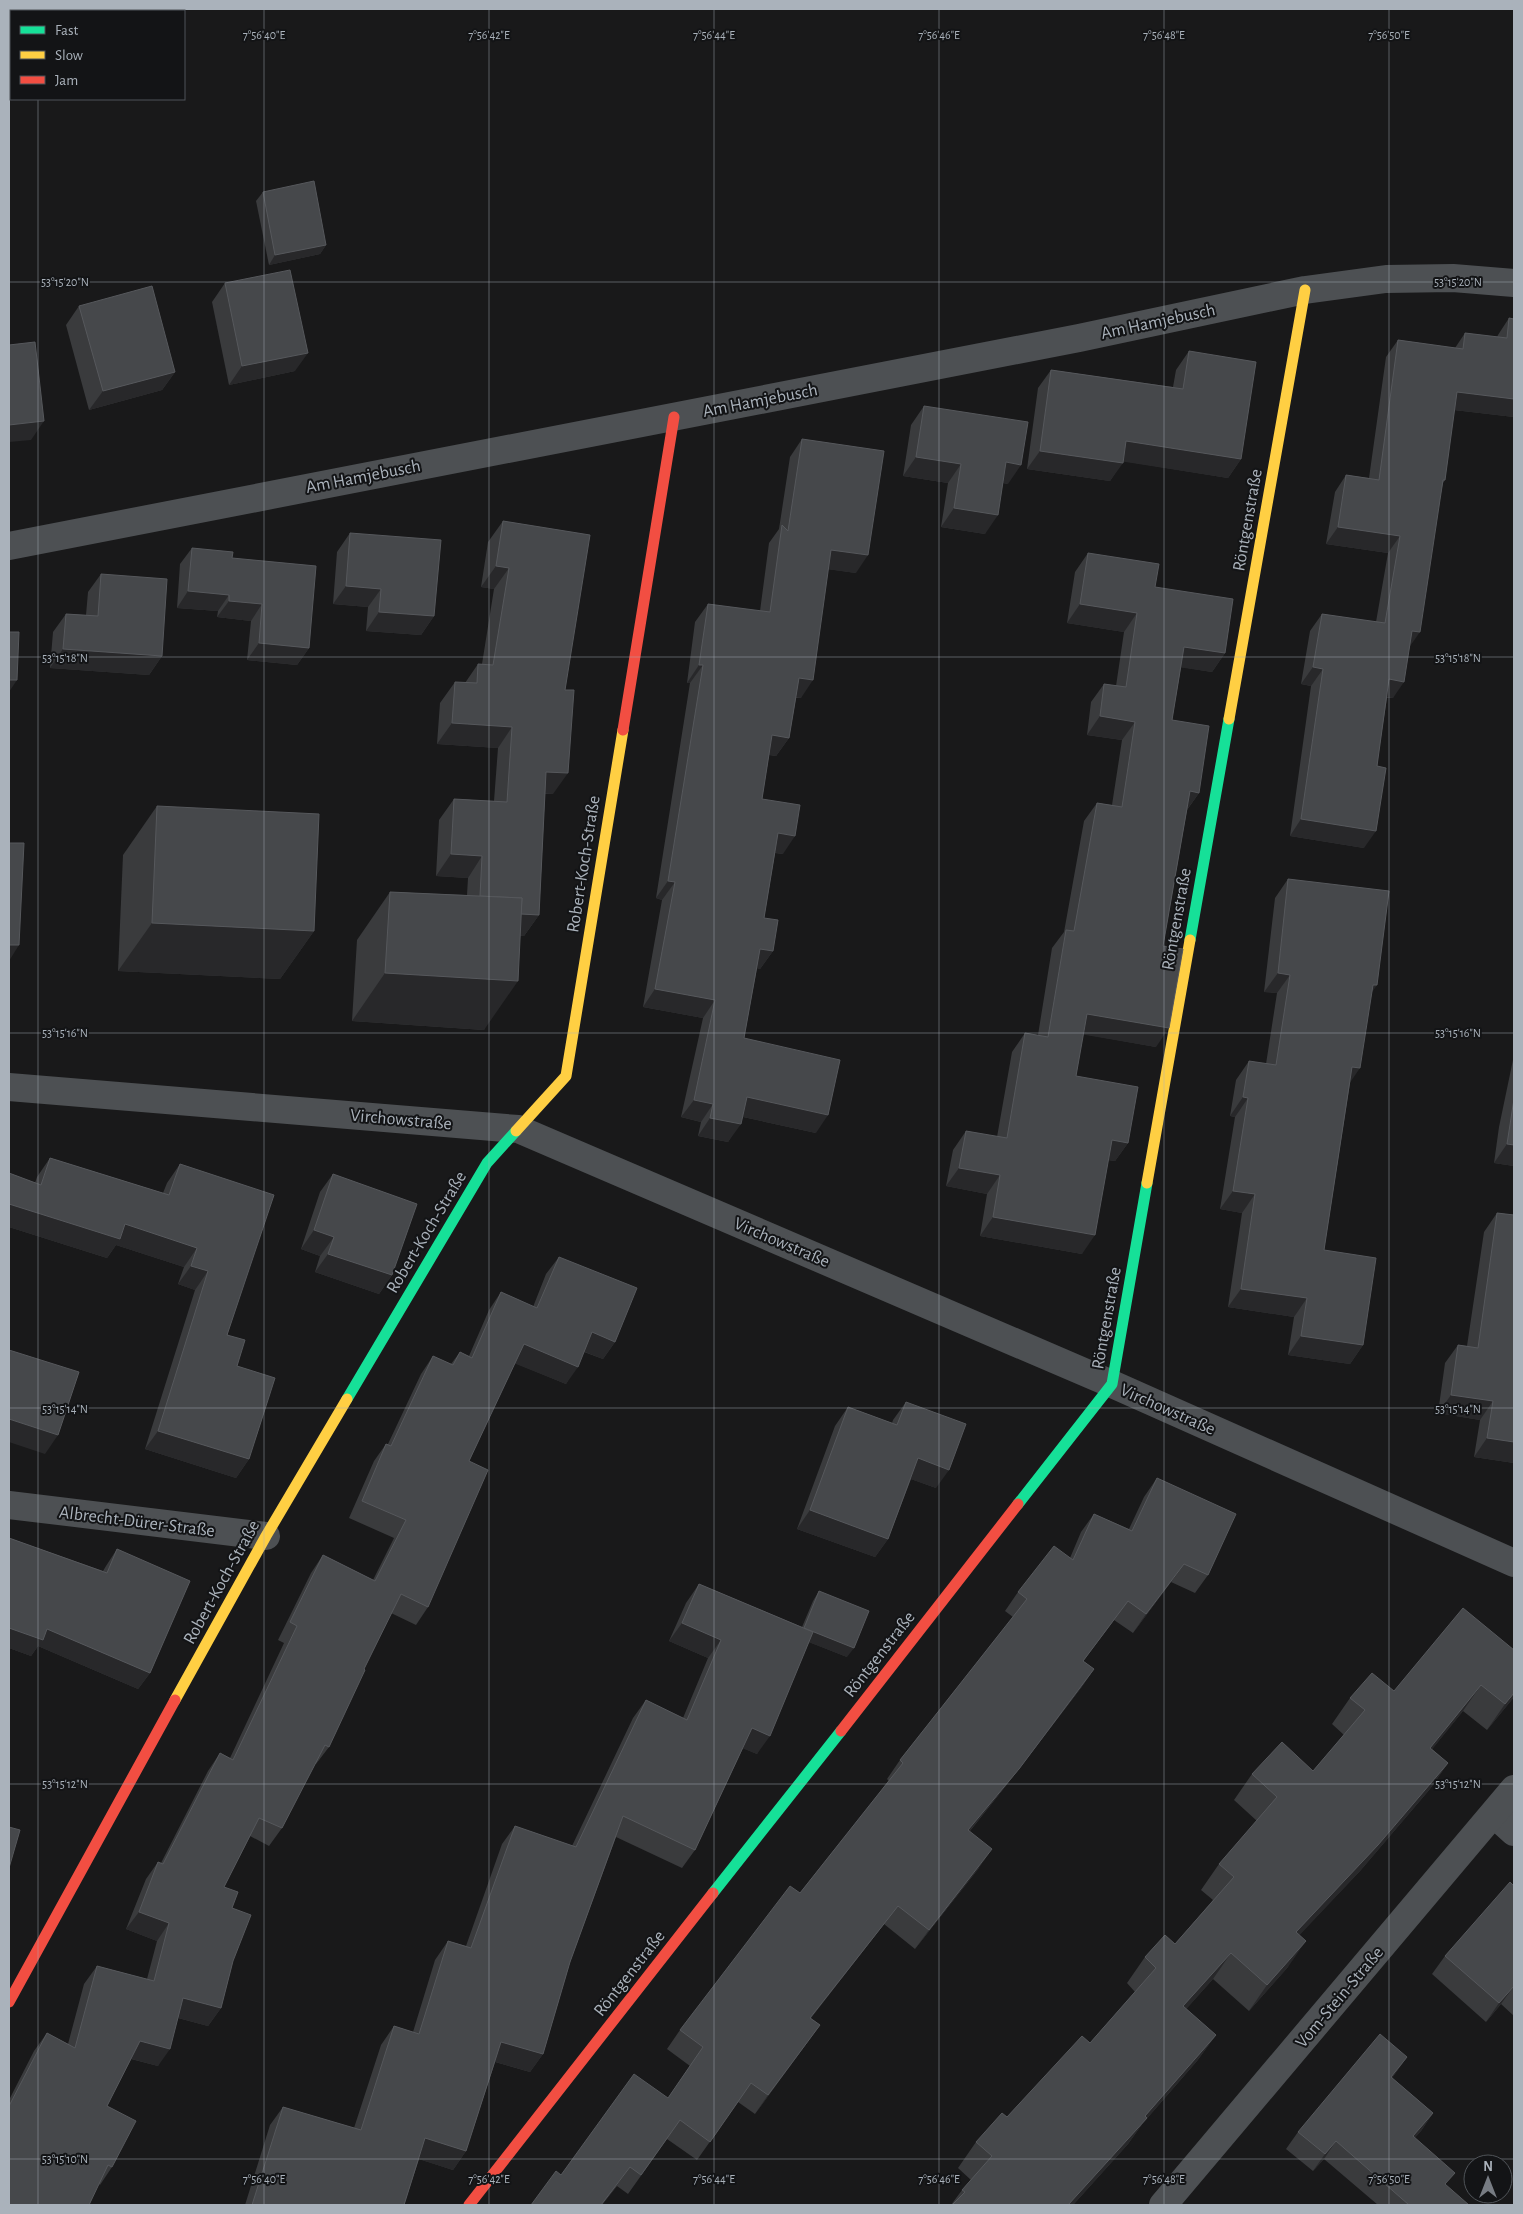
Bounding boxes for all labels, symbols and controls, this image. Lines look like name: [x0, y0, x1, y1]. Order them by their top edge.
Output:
legend: [10, 10, 185, 100]
text: Fast: [55, 23, 79, 38]
text: 7°56'40"E: [243, 29, 285, 41]
text: 7°56'42"E: [468, 29, 510, 41]
text: 7°56'44"E: [693, 29, 735, 41]
text: 7°56'46"E: [918, 29, 960, 41]
text: 7°56'48"E: [1143, 29, 1185, 41]
text: 7°56'50"E: [1368, 29, 1410, 41]
text: Slow: [55, 48, 83, 63]
text: Jam: [55, 73, 78, 88]
text: 53°15'20"N: [41, 276, 89, 288]
text: 53°15'20"N: [1434, 276, 1482, 288]
street label: Am Hamjebusch: [1099, 301, 1217, 343]
street label: Am Hamjebusch: [701, 381, 819, 421]
street label: Am Hamjebusch: [304, 457, 422, 497]
street label: Röntgenstraße: [1230, 468, 1266, 573]
text: 53°15'18"N: [42, 652, 88, 664]
text: 53°15'18"N: [1435, 652, 1481, 664]
street label: Robert-Koch-Straße: [564, 794, 604, 934]
street label: Röntgenstraße: [1159, 867, 1195, 972]
text: 53°15'16"N: [42, 1027, 88, 1039]
text: 53°15'16"N: [1435, 1027, 1481, 1039]
street label: Virchowstraße: [349, 1107, 452, 1133]
street label: Robert-Koch-Straße: [383, 1168, 470, 1297]
street label: Virchowstraße: [731, 1215, 832, 1271]
street label: Röntgenstraße: [1089, 1266, 1125, 1371]
street label: Virchowstraße: [1117, 1381, 1218, 1439]
text: 53°15'14"N: [42, 1403, 88, 1415]
text: 53°15'14"N: [1435, 1403, 1481, 1415]
street label: Albrecht-Dürer-Straße: [58, 1504, 216, 1540]
street label: Robert-Koch-Straße: [180, 1518, 263, 1647]
street label: Röntgenstraße: [841, 1608, 919, 1701]
text: 53°15'12"N: [42, 1778, 88, 1790]
text: 53°15'12"N: [1435, 1778, 1481, 1790]
street label: Röntgenstraße: [591, 1927, 669, 2020]
street label: Vom-Stein-Straße: [1292, 1944, 1387, 2052]
text: 53°15'10"N: [42, 2153, 88, 2165]
north arrow: [1463, 2154, 1513, 2204]
text: N: [1483, 2160, 1493, 2174]
text: 7°56'40"E: [243, 2173, 285, 2185]
text: 7°56'42"E: [468, 2173, 510, 2185]
text: 7°56'44"E: [693, 2173, 735, 2185]
text: 7°56'46"E: [918, 2173, 960, 2185]
text: 7°56'48"E: [1143, 2173, 1185, 2185]
text: 7°56'50"E: [1368, 2173, 1410, 2185]

